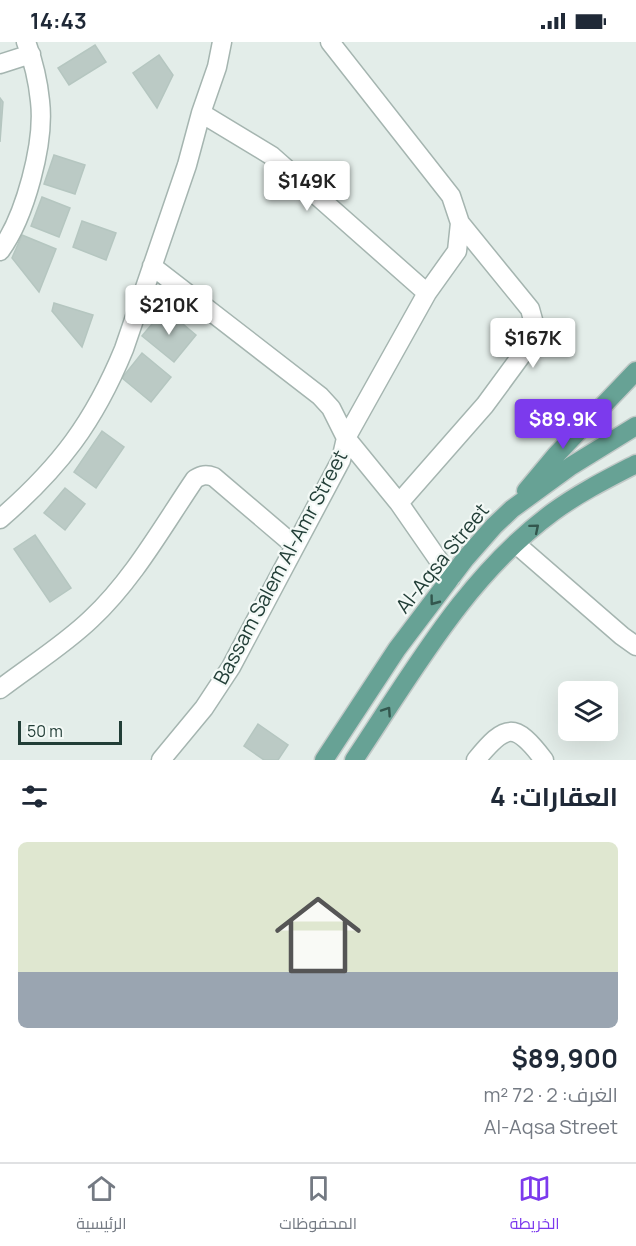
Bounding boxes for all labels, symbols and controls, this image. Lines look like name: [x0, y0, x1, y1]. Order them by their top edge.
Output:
text: 14:43: [30, 6, 87, 36]
pin: $149K: [265, 161, 349, 212]
text: $149K: [278, 167, 336, 194]
pin: $210K: [127, 285, 211, 336]
text: $210K: [139, 291, 199, 318]
pin: $167K: [491, 318, 575, 369]
text: $167K: [504, 324, 562, 351]
pin: $89.9K: [514, 399, 612, 450]
text: $89.9K: [529, 405, 597, 432]
street label: Bassam Salem Al-Amr Street: [207, 445, 353, 689]
street label: Al-Aqsa Street: [389, 497, 495, 619]
one-way arrow: [528, 524, 539, 535]
one-way arrow: [430, 594, 441, 605]
map controls: [558, 681, 618, 741]
button: layers: [558, 681, 618, 741]
one-way arrow: [380, 707, 391, 718]
scale bar: [18, 718, 122, 746]
text: 50 m: [27, 720, 63, 742]
text: العقارات: 4: [490, 778, 618, 814]
icon: filters: [18, 780, 51, 813]
icon: home: [264, 881, 372, 989]
text: $89,900: [511, 1040, 618, 1076]
text: الغرف: 2 · 72 m²: [483, 1081, 618, 1108]
text: Al-Aqsa Street: [484, 1113, 618, 1140]
tab: الرئيسية: [76, 1172, 127, 1238]
tab: المحفوظات: [279, 1172, 357, 1238]
tab: الخريطة: [510, 1172, 560, 1238]

